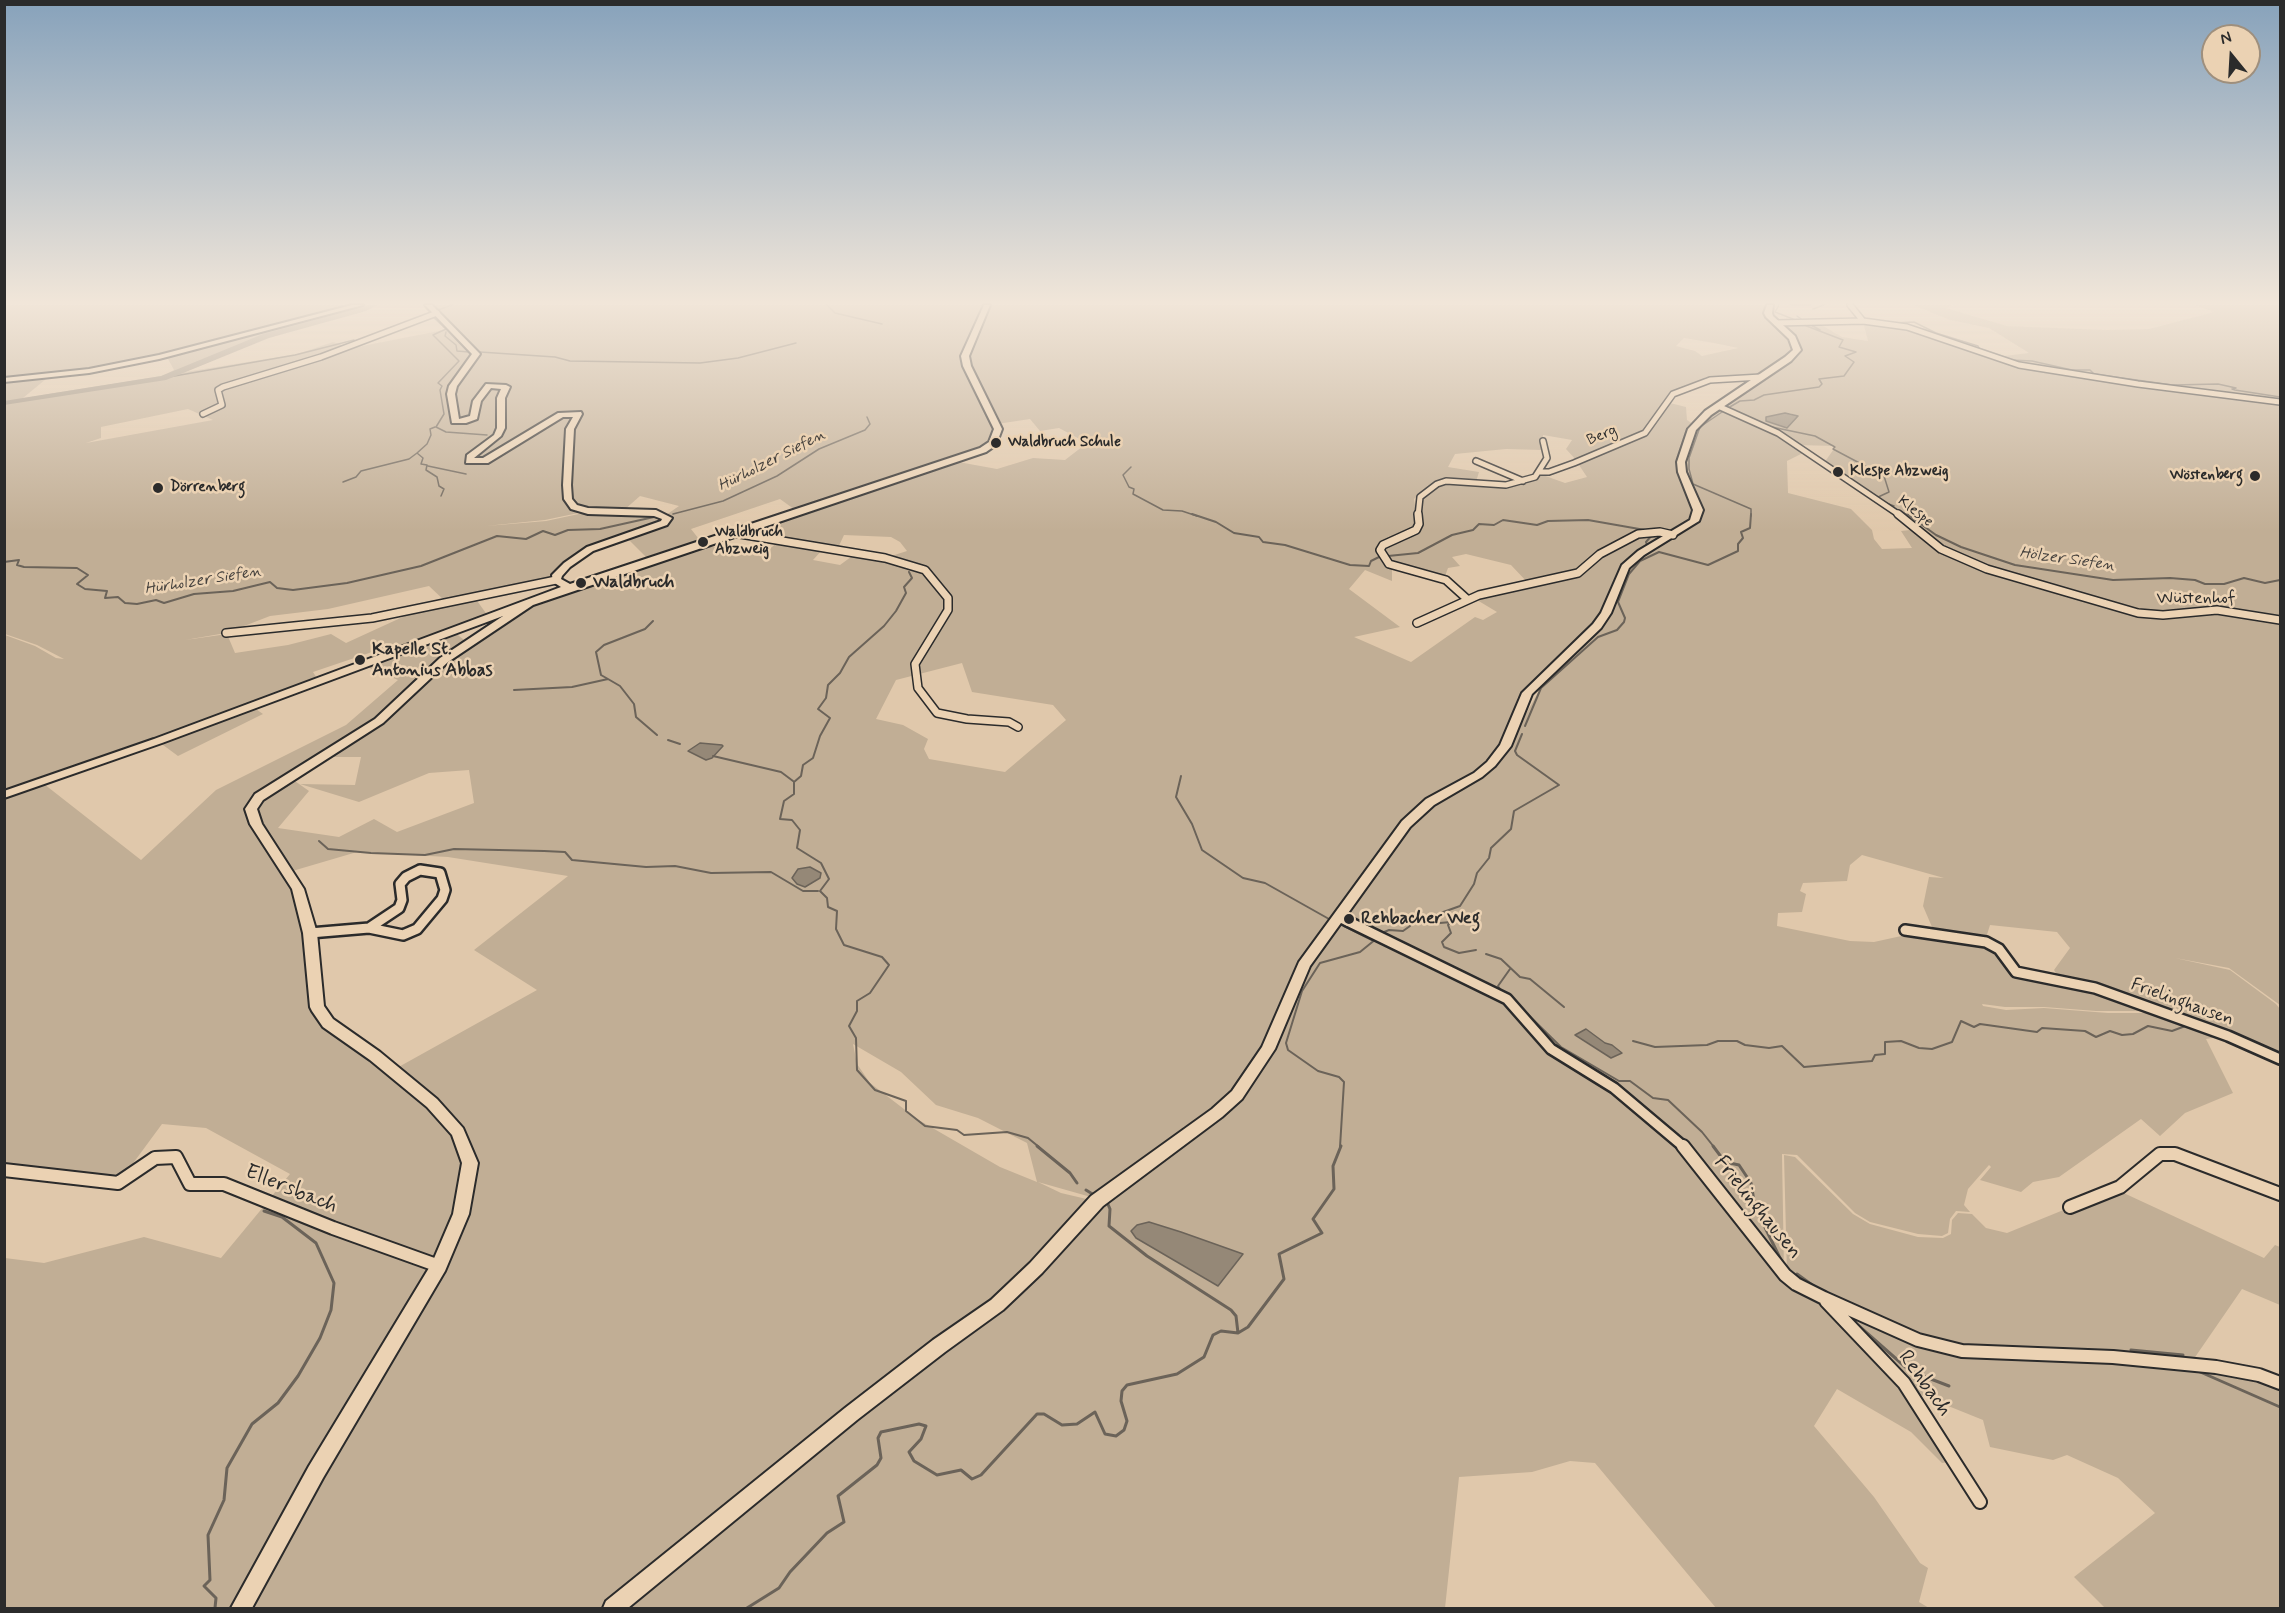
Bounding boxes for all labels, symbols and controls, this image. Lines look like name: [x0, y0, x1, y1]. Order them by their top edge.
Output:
north arrow: [2201, 24, 2261, 84]
text: N: [2218, 27, 2234, 50]
street label: Berg: [1584, 422, 1620, 450]
water label: Hürholzer Siefen: [715, 426, 829, 496]
place label: Waldbruch Schule: [1008, 434, 1121, 452]
marker: Waldbruch Schule: [989, 436, 1003, 450]
place label: Klespe Abzweig: [1850, 463, 1948, 481]
marker: Klespe Abzweig: [1831, 465, 1845, 479]
place label: Wöstenberg: [2170, 467, 2243, 485]
marker: Wöstenberg: [2248, 469, 2262, 483]
place label: Dörrenberg: [170, 479, 245, 497]
marker: Dörrenberg: [151, 481, 165, 495]
street label: Klespe: [1894, 492, 1936, 532]
place label: Waldbruch Abzweig: [715, 524, 783, 559]
marker: Waldbruch Abzweig: [696, 535, 710, 549]
water label: Hölzer Siefen: [2018, 544, 2116, 576]
water label: Hürholzer Siefen: [143, 562, 263, 600]
place label: Waldbruch: [593, 572, 674, 594]
marker: Waldbruch: [574, 576, 588, 590]
street label: Wüstenhof: [2157, 588, 2235, 610]
place label: Kapelle St. Antonius Abbas: [372, 639, 493, 682]
marker: Kapelle St. Antonius Abbas: [353, 653, 367, 667]
place label: Rehbacher Weg: [1361, 908, 1480, 930]
marker: Rehbacher Weg: [1342, 912, 1356, 926]
street label: Frielinghausen: [2128, 974, 2236, 1032]
street label: Frielinghausen: [1708, 1151, 1806, 1265]
street label: Ellersbach: [241, 1160, 341, 1220]
street label: Rehbach: [1892, 1346, 1956, 1422]

